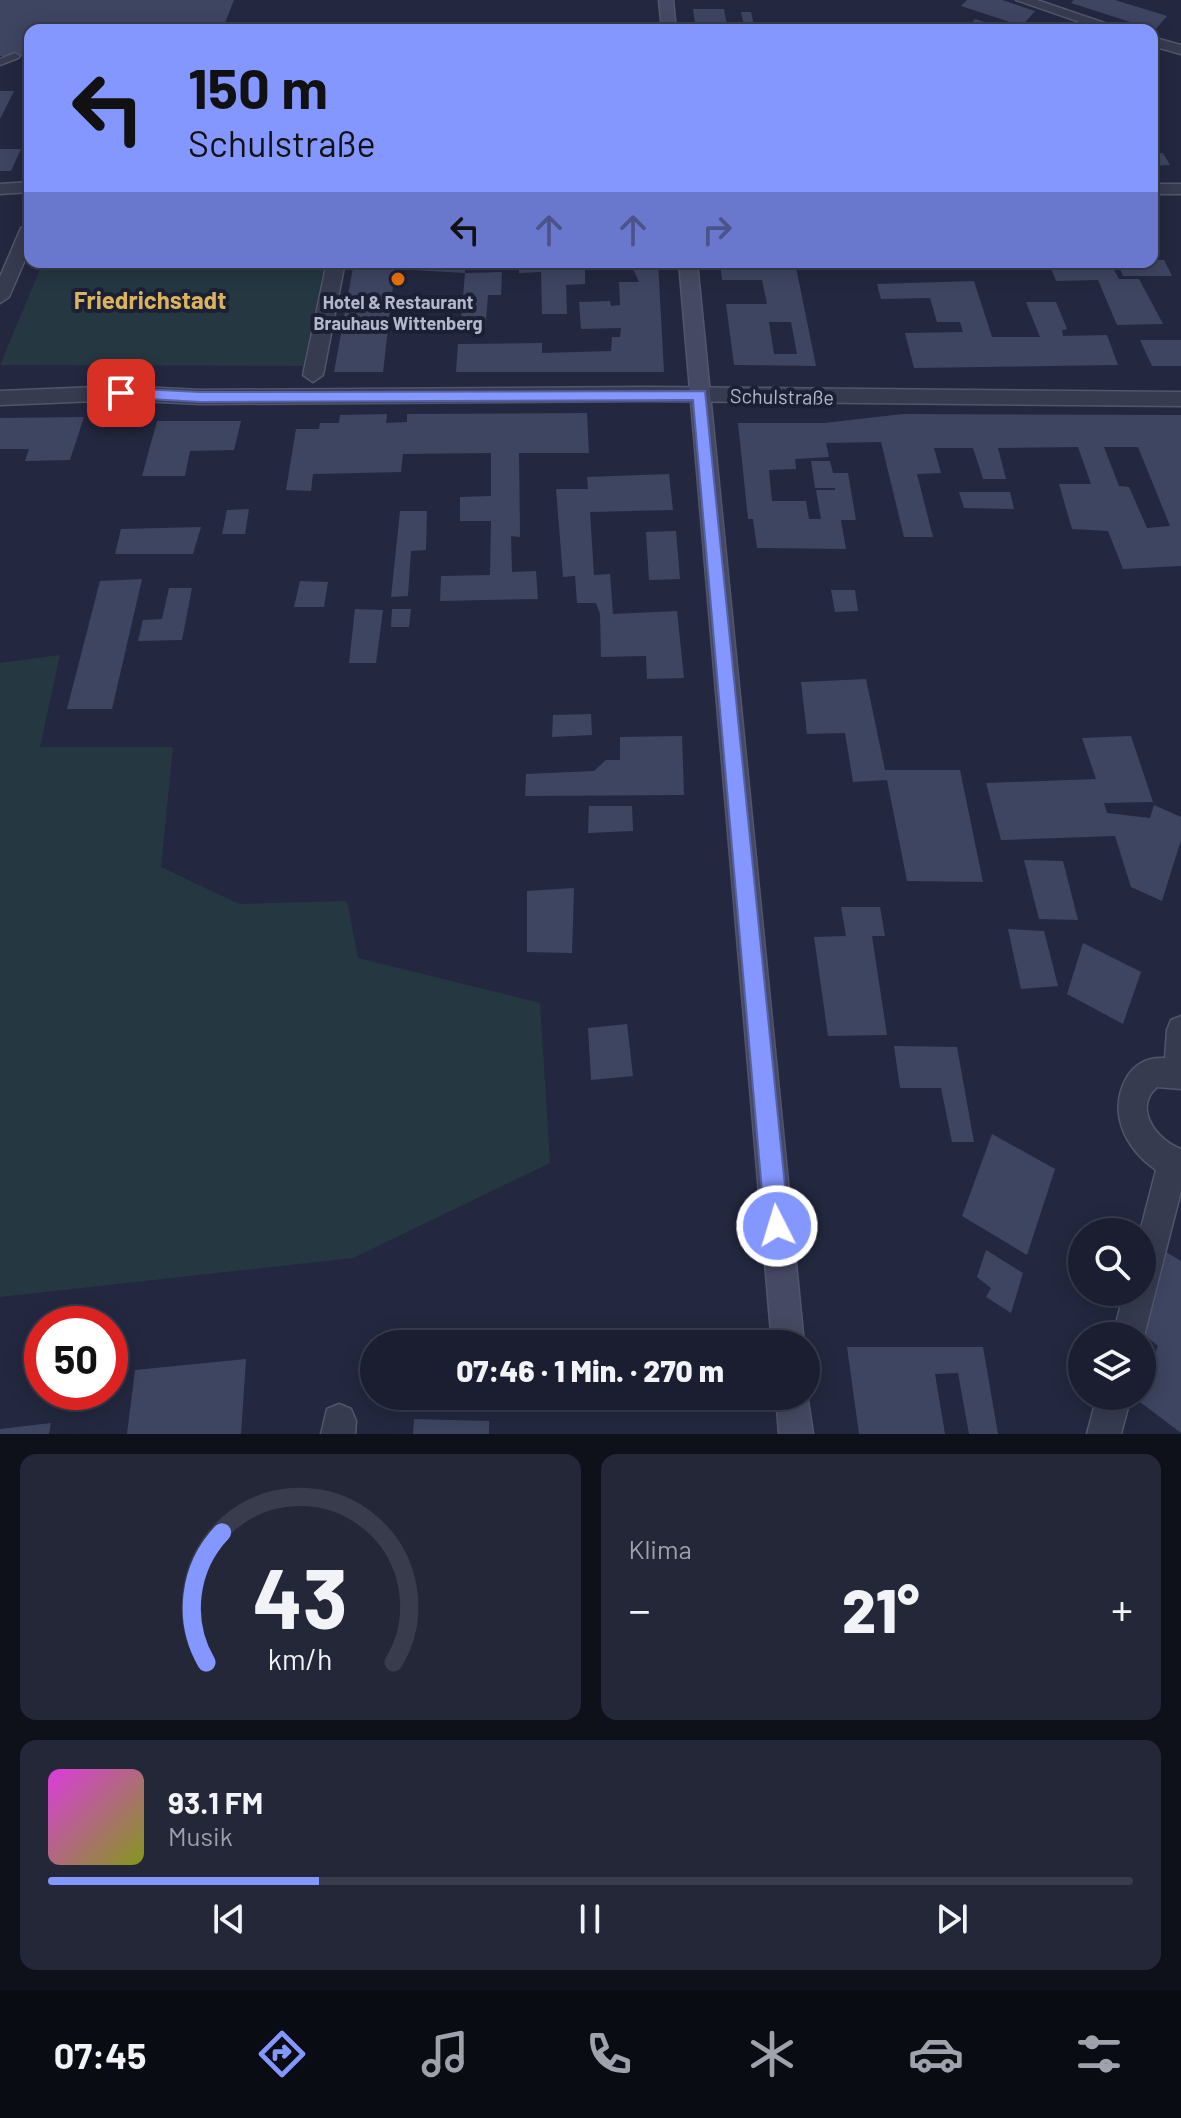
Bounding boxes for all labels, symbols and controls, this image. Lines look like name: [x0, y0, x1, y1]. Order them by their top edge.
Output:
text: 150 m: [188, 53, 328, 120]
icon: left: [56, 56, 160, 160]
text: Schulstraße: [188, 121, 376, 164]
icon: left: [443, 208, 487, 252]
icon: ahead: [527, 208, 571, 252]
icon: ahead: [611, 208, 655, 252]
icon: right: [695, 208, 739, 252]
marker: Hotel & Restaurant Brauhaus Wittenberg: [389, 270, 407, 288]
district label: Friedrichstadt: [74, 285, 226, 314]
place label: Hotel & Restaurant Brauhaus Wittenberg: [313, 291, 483, 334]
pin: [87, 359, 155, 427]
icon: arrive: [99, 371, 143, 415]
street label: Schulstraße: [730, 383, 834, 409]
position arrow: [735, 1184, 819, 1268]
map controls: [1068, 1218, 1156, 1410]
button: search: [1068, 1218, 1156, 1306]
speed limit sign: 50: [24, 1306, 128, 1410]
button: layers: [1068, 1322, 1156, 1410]
text: 07:46 · 1 Min. · 270 m: [456, 1352, 724, 1388]
text: Klima: [629, 1533, 692, 1564]
text: 43: [253, 1546, 348, 1646]
text: 21°: [842, 1573, 920, 1645]
text: −: [629, 1582, 651, 1635]
text: +: [1111, 1582, 1133, 1635]
text: km/h: [268, 1641, 333, 1676]
text: 93.1 FM: [168, 1784, 263, 1820]
text: Musik: [168, 1820, 233, 1851]
icon: previous: [207, 1897, 251, 1941]
icon: pause: [568, 1897, 612, 1941]
icon: next: [930, 1897, 974, 1941]
icon: directions: [254, 2026, 310, 2082]
icon: music: [417, 2026, 473, 2082]
icon: phone: [581, 2026, 637, 2082]
icon: climate: [744, 2026, 800, 2082]
icon: car: [908, 2026, 964, 2082]
icon: filters: [1071, 2026, 1127, 2082]
text: 07:45: [54, 2033, 146, 2076]

